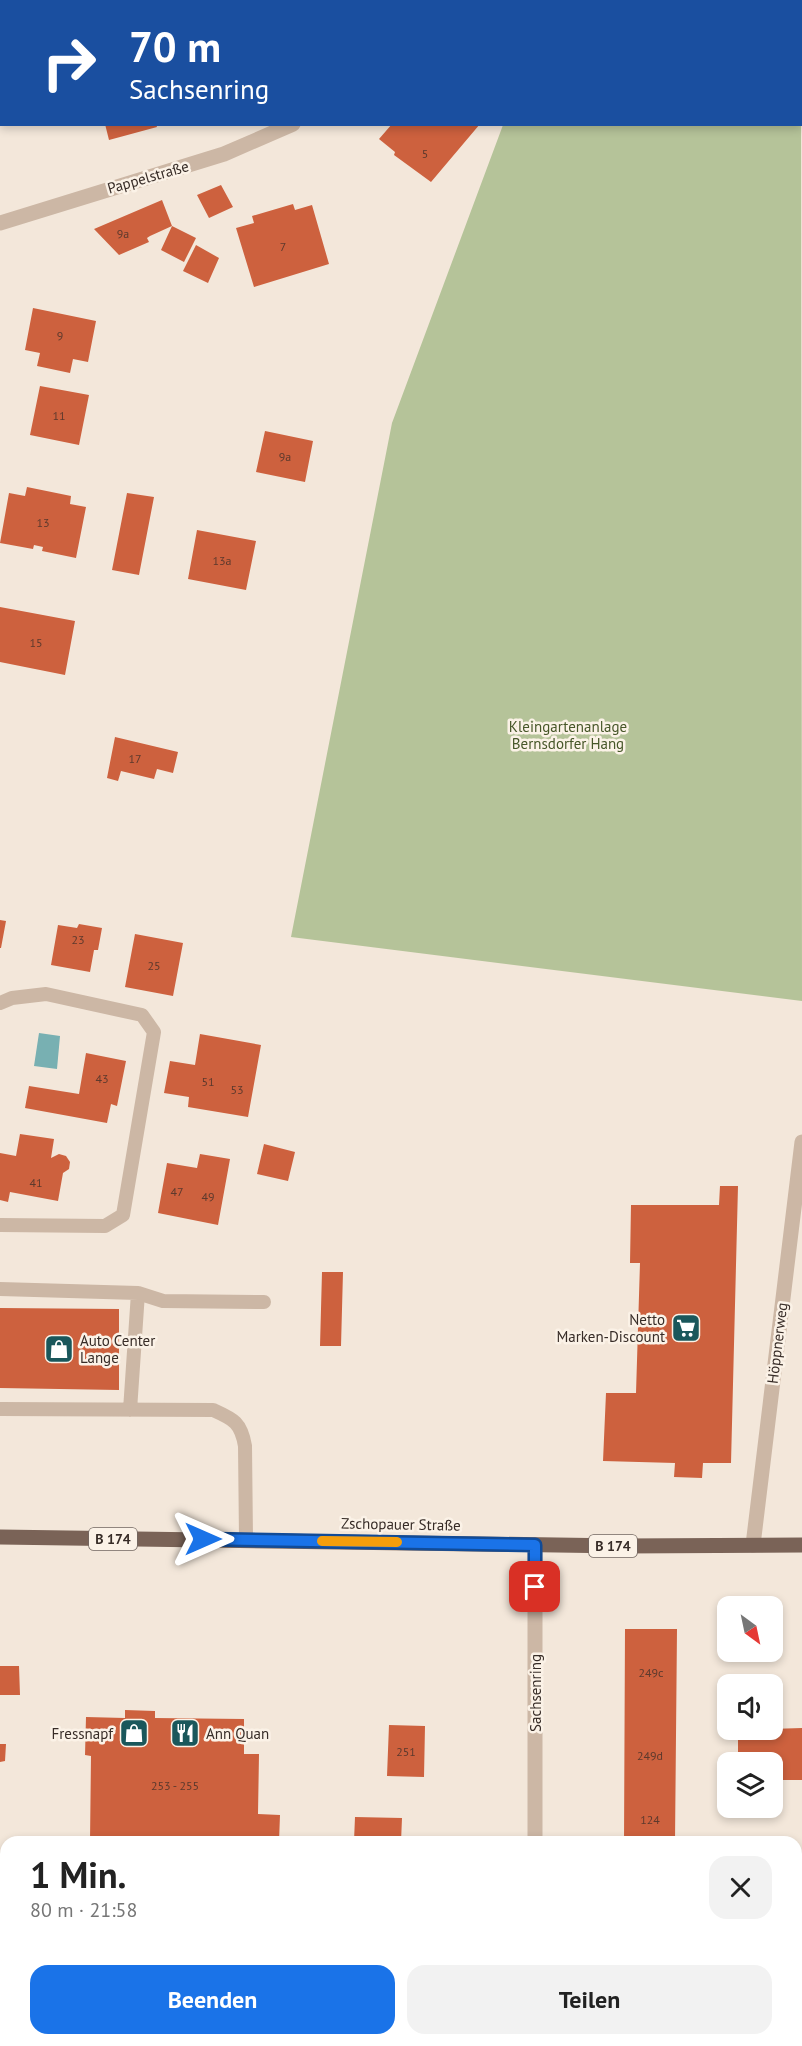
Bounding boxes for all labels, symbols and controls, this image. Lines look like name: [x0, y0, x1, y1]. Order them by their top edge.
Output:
text: 70 m: [129, 19, 221, 74]
icon: right: [30, 24, 108, 102]
text: Sachsenring: [129, 72, 269, 106]
house number: 5: [422, 146, 428, 161]
street label: Pappelstraße: [105, 156, 191, 198]
house number: 9a: [117, 226, 129, 241]
house number: 7: [280, 239, 286, 254]
house number: 9: [57, 328, 63, 343]
house number: 11: [52, 408, 66, 423]
house number: 9a: [279, 449, 291, 464]
house number: 13: [36, 515, 50, 530]
house number: 13a: [212, 553, 232, 568]
house number: 15: [29, 635, 43, 650]
park label: Kleingartenanlage Bernsdorfer Hang: [509, 717, 627, 753]
house number: 17: [128, 751, 142, 766]
house number: 23: [71, 932, 85, 947]
house number: 25: [147, 958, 161, 973]
house number: 43: [95, 1071, 109, 1086]
house number: 51: [201, 1074, 215, 1089]
house number: 53: [230, 1082, 244, 1097]
house number: 41: [29, 1175, 43, 1190]
house number: 47: [170, 1184, 184, 1199]
house number: 49: [201, 1189, 215, 1204]
street label: Höppnerweg: [763, 1301, 791, 1385]
place label: Netto Marken-Discount: [556, 1310, 665, 1346]
supermarket icon: Netto Marken-Discount: [670, 1312, 702, 1344]
place label: Auto Center Lange: [80, 1331, 155, 1367]
shop icon: Auto Center Lange: [43, 1333, 75, 1365]
position arrow: [171, 1507, 235, 1571]
street label: Zschopauer Straße: [341, 1513, 461, 1535]
road number: B 174: [89, 1528, 137, 1550]
road number: B 174: [589, 1535, 637, 1557]
pin: [509, 1561, 560, 1612]
icon: arrive: [518, 1570, 551, 1603]
north arrow: [717, 1596, 783, 1662]
map controls: [717, 1596, 783, 1818]
street label: Sachsenring: [526, 1654, 545, 1732]
house number: 249c: [638, 1665, 664, 1680]
button: sound: [717, 1674, 783, 1740]
shop icon: Fressnapf: [118, 1717, 150, 1749]
restaurant icon: Ann Quan: [169, 1717, 201, 1749]
place label: Fressnapf: [52, 1724, 114, 1743]
place label: Ann Quan: [206, 1724, 269, 1743]
house number: 251: [396, 1744, 416, 1759]
house number: 249d: [637, 1748, 663, 1763]
button: layers: [717, 1752, 783, 1818]
house number: 253 - 255: [151, 1778, 199, 1793]
house number: 124: [640, 1812, 660, 1827]
text: 1 Min.: [30, 1851, 126, 1898]
button: close: [709, 1856, 772, 1919]
text: 80 m · 21:58: [30, 1897, 137, 1923]
button: Beenden: [30, 1965, 395, 2034]
button: Teilen: [407, 1965, 772, 2034]

